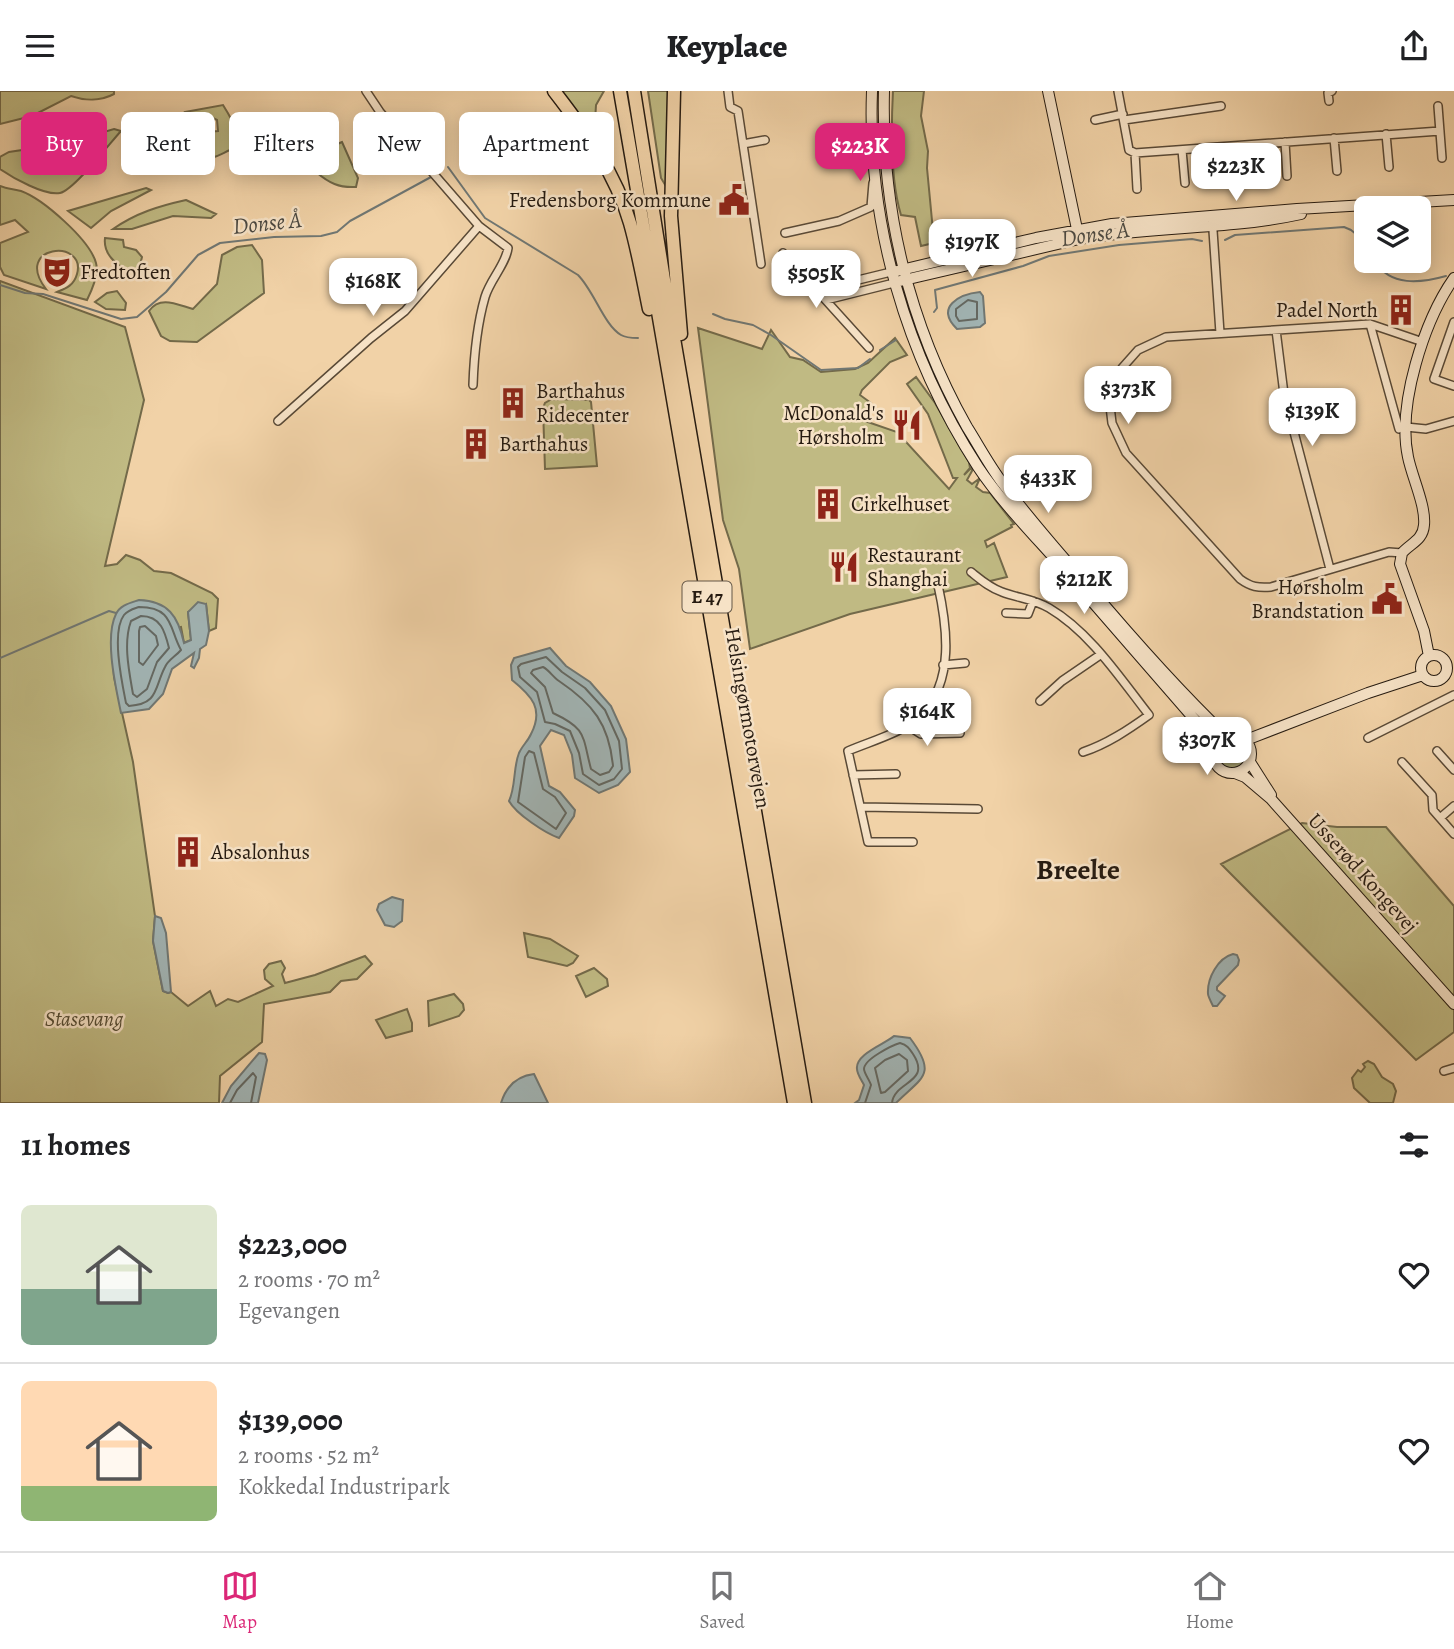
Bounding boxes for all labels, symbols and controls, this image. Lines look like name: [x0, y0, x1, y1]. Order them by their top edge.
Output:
text: Keyplace: [667, 24, 787, 68]
icon: menu: [21, 27, 59, 65]
icon: share: [1395, 27, 1433, 65]
chip: Buy: [21, 112, 107, 175]
chip: Rent: [121, 112, 215, 175]
chip: Filters: [229, 112, 339, 175]
chip: New: [353, 112, 445, 175]
chip: Apartment: [459, 112, 614, 175]
pin: $223K: [811, 123, 909, 183]
text: $223K: [831, 130, 889, 161]
pin: $223K: [1187, 143, 1285, 203]
text: $223K: [1207, 150, 1265, 181]
public building icon: Fredensborg Kommune: [717, 183, 751, 217]
place label: Fredensborg Kommune: [509, 186, 711, 214]
map controls: [1354, 196, 1431, 273]
button: layers: [1354, 196, 1431, 273]
water label: Donse Å: [231, 204, 303, 242]
water label: Donse Å: [1059, 214, 1132, 254]
pin: $197K: [923, 219, 1021, 279]
text: $197K: [945, 226, 999, 257]
pin: $505K: [767, 251, 865, 310]
theatre icon: Fredtoften: [40, 255, 74, 289]
text: $505K: [787, 257, 845, 288]
place label: Fredtoften: [80, 258, 171, 286]
pin: $168K: [324, 259, 422, 318]
text: $168K: [345, 265, 401, 296]
building icon: Padel North: [1384, 293, 1418, 327]
place label: Padel North: [1276, 296, 1378, 324]
pin: $373K: [1079, 367, 1177, 426]
text: $373K: [1100, 373, 1156, 404]
place label: Barthahus Ridecenter: [536, 377, 629, 429]
building icon: Barthahus Ridecenter: [496, 386, 530, 420]
pin: $139K: [1263, 389, 1361, 448]
text: $139K: [1285, 395, 1339, 426]
place label: McDonald's Hørsholm: [783, 399, 884, 451]
restaurant icon: McDonald's Hørsholm: [890, 408, 924, 442]
building icon: Barthahus: [459, 427, 493, 461]
place label: Barthahus: [499, 430, 588, 458]
pin: $433K: [999, 455, 1097, 515]
text: $433K: [1020, 462, 1076, 493]
building icon: Cirkelhuset: [811, 487, 845, 521]
place label: Cirkelhuset: [851, 490, 950, 518]
place label: Restaurant Shanghai: [867, 541, 961, 593]
restaurant icon: Restaurant Shanghai: [827, 550, 861, 584]
pin: $212K: [1035, 557, 1133, 616]
text: $212K: [1056, 563, 1112, 594]
place label: Hørsholm Brandstation: [1251, 573, 1364, 625]
road number: E 47: [682, 582, 732, 613]
public building icon: Hørsholm Brandstation: [1370, 582, 1404, 616]
street label: Helsingørmotorvejen: [718, 625, 778, 811]
pin: $164K: [878, 689, 976, 748]
text: $164K: [899, 695, 955, 726]
pin: $307K: [1158, 717, 1256, 777]
text: $307K: [1178, 724, 1236, 755]
street label: Usserød Kongevej: [1302, 807, 1424, 939]
building icon: Absalonhus: [171, 835, 205, 869]
place label: Absalonhus: [210, 838, 310, 866]
district label: Breelte: [1036, 851, 1120, 889]
park label: Stasevang: [45, 1005, 124, 1033]
text: 11 homes: [21, 1125, 131, 1165]
icon: filters: [1395, 1126, 1433, 1164]
text: $223,000: [238, 1224, 347, 1264]
icon: home: [77, 1233, 161, 1317]
icon: heart: [1395, 1256, 1433, 1294]
text: 2 rooms · 70 m²: [238, 1264, 380, 1295]
text: Egevangen: [238, 1295, 340, 1326]
text: $139,000: [238, 1400, 343, 1440]
icon: home: [77, 1409, 161, 1493]
icon: heart: [1395, 1432, 1433, 1470]
text: 2 rooms · 52 m²: [238, 1440, 379, 1471]
text: Kokkedal Industripark: [238, 1471, 450, 1502]
tab: Map: [221, 1567, 259, 1635]
tab: Saved: [700, 1567, 745, 1635]
tab: Home: [1186, 1567, 1233, 1635]

